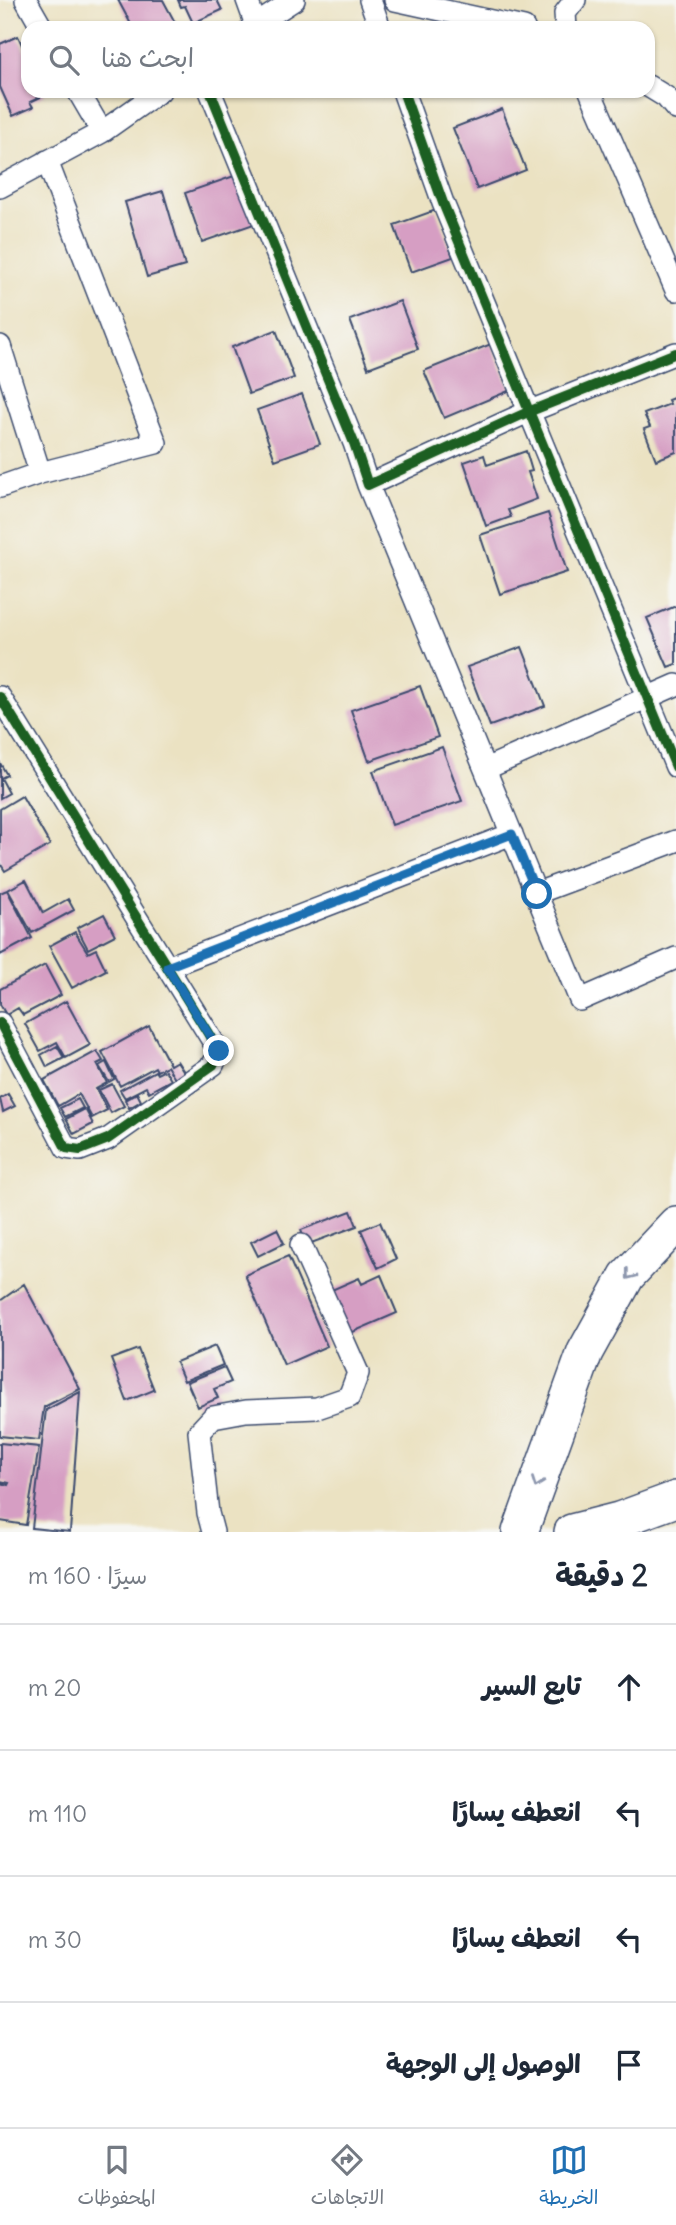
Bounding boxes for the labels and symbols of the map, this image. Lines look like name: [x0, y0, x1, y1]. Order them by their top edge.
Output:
route start: [521, 878, 552, 909]
route end: [203, 1035, 234, 1066]
one-way arrow: [626, 1267, 639, 1279]
one-way arrow: [531, 1477, 545, 1489]

